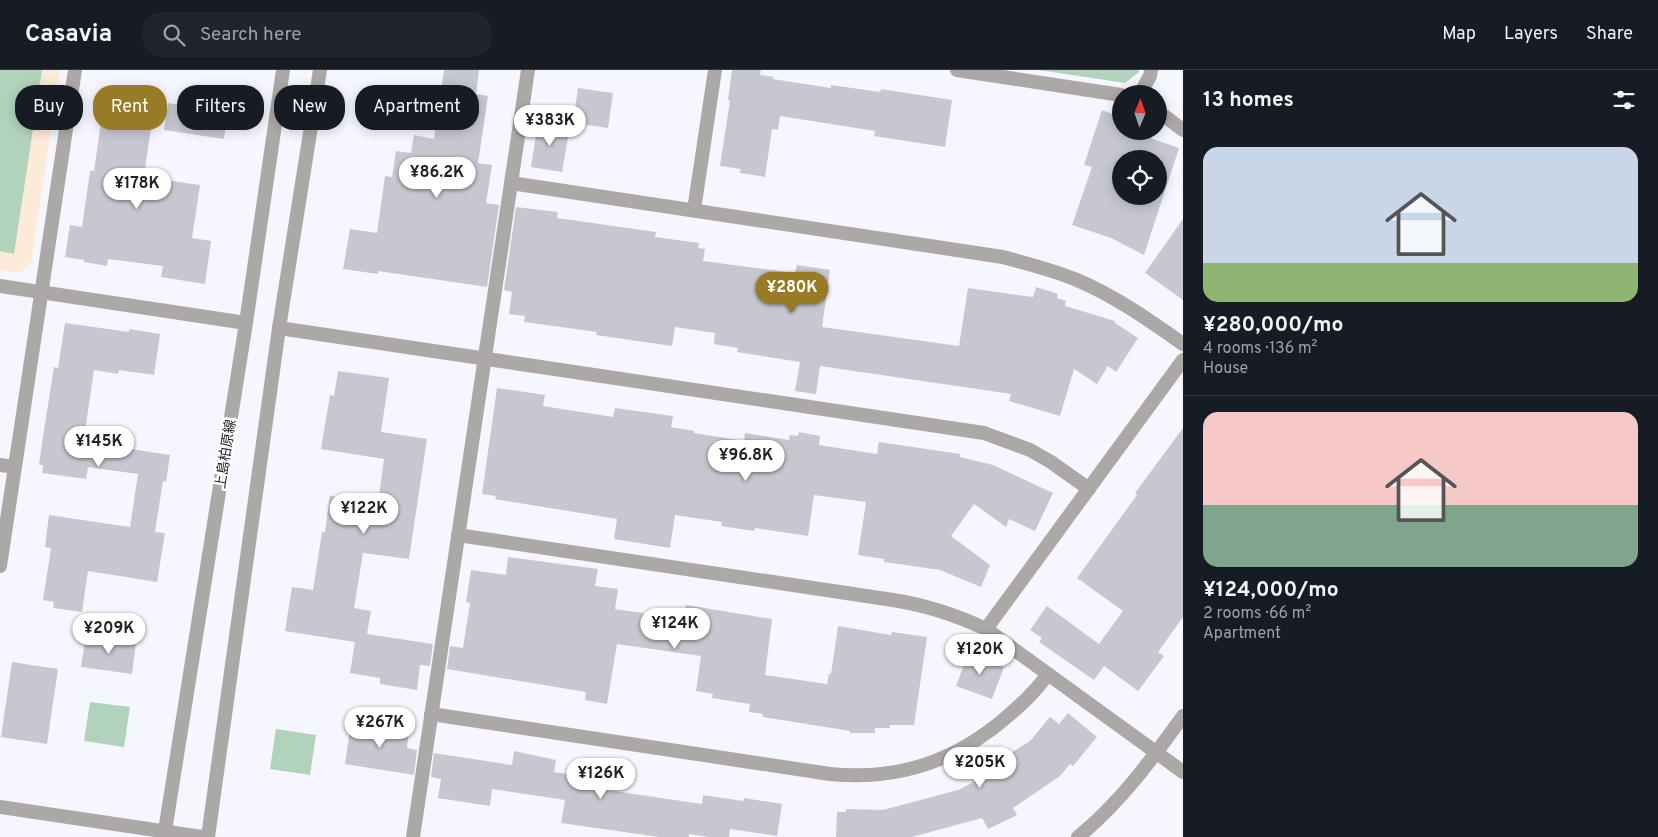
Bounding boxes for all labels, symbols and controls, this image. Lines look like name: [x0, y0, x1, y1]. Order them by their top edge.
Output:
search box: [142, 12, 492, 57]
text: Casavia: [25, 20, 112, 50]
icon: search: [160, 21, 188, 49]
text: Search here: [200, 23, 302, 47]
text: Map: [1442, 23, 1476, 46]
text: Layers: [1504, 23, 1558, 46]
text: Share: [1586, 23, 1633, 46]
chip: Buy: [15, 85, 83, 130]
chip: Rent: [93, 85, 167, 130]
chip: Filters: [177, 85, 264, 130]
chip: New: [274, 85, 345, 130]
chip: Apartment: [355, 85, 479, 130]
north arrow: [1112, 85, 1168, 140]
map controls: [1112, 85, 1167, 205]
icon: filters: [1610, 86, 1638, 114]
text: 13 homes: [1203, 87, 1294, 114]
pin: ¥383K: [515, 104, 585, 147]
text: ¥383K: [525, 111, 575, 131]
button: locate: [1112, 150, 1167, 205]
pin: ¥86.2K: [396, 156, 478, 199]
text: ¥86.2K: [410, 163, 464, 183]
pin: ¥178K: [102, 168, 172, 210]
text: ¥178K: [114, 174, 160, 194]
icon: home: [1376, 179, 1466, 269]
pin: ¥280K: [757, 272, 827, 314]
text: ¥280K: [766, 278, 818, 298]
text: ¥280,000/mo: [1203, 312, 1344, 339]
text: 4 rooms · 136 m²: [1203, 339, 1317, 359]
text: House: [1203, 359, 1248, 379]
street label: 上島柏原線: [213, 418, 240, 490]
pin: ¥145K: [64, 426, 134, 468]
text: ¥145K: [75, 432, 123, 452]
pin: ¥96.8K: [705, 440, 787, 482]
icon: home: [1376, 445, 1466, 535]
text: ¥96.8K: [719, 446, 773, 466]
pin: ¥122K: [329, 492, 399, 535]
text: ¥122K: [340, 499, 388, 519]
text: ¥124,000/mo: [1203, 577, 1339, 604]
text: 2 rooms · 66 m²: [1203, 604, 1311, 624]
pin: ¥124K: [640, 608, 710, 650]
pin: ¥209K: [74, 612, 144, 655]
text: ¥124K: [651, 614, 699, 634]
text: ¥209K: [83, 619, 135, 639]
text: Apartment: [1203, 624, 1281, 644]
pin: ¥120K: [945, 634, 1015, 676]
text: ¥120K: [956, 640, 1004, 660]
pin: ¥267K: [345, 706, 415, 749]
text: ¥267K: [355, 713, 405, 733]
pin: ¥205K: [945, 746, 1015, 789]
text: ¥205K: [954, 753, 1006, 773]
pin: ¥126K: [566, 758, 636, 800]
text: ¥126K: [577, 764, 625, 784]

